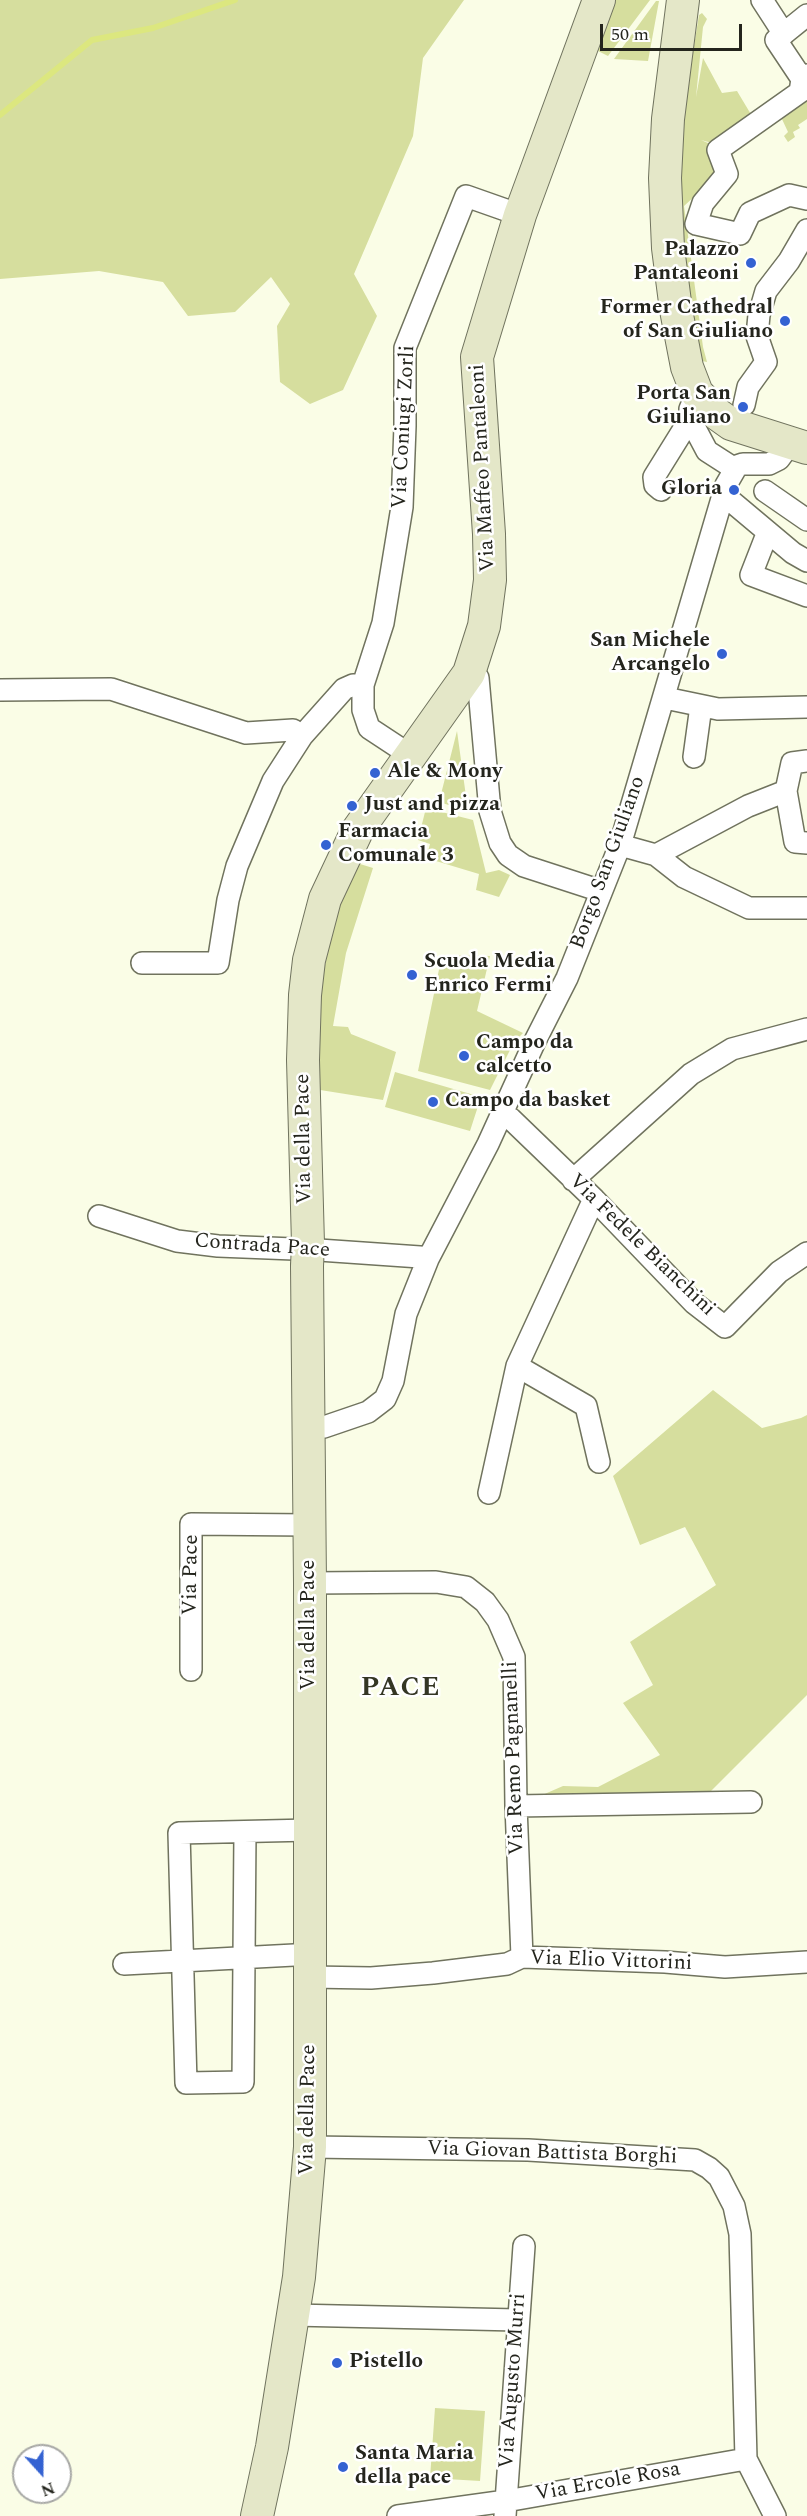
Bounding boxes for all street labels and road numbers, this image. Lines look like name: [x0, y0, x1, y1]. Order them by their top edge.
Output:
street label: Via Coniugi Zorli: [388, 345, 422, 509]
street label: Via Maffeo Pantaleoni: [466, 363, 502, 573]
street label: Borgo San Giuliano: [566, 773, 652, 953]
street label: Via della Pace: [291, 1073, 319, 1205]
street label: Via Fedele Bianchini: [563, 1170, 719, 1322]
street label: Contrada Pace: [193, 1230, 331, 1264]
street label: Via Pace: [179, 1534, 205, 1616]
street label: Via della Pace: [297, 1560, 323, 1690]
street label: Via Remo Pagnanelli: [499, 1660, 531, 1856]
street label: Via Elio Vittorini: [529, 1947, 693, 1977]
street label: Via della Pace: [295, 2044, 323, 2176]
street label: Via Giovan Battista Borghi: [426, 2137, 678, 2171]
street label: Via Augusto Murri: [495, 2292, 533, 2470]
street label: Via Ercole Rosa: [533, 2458, 683, 2508]

